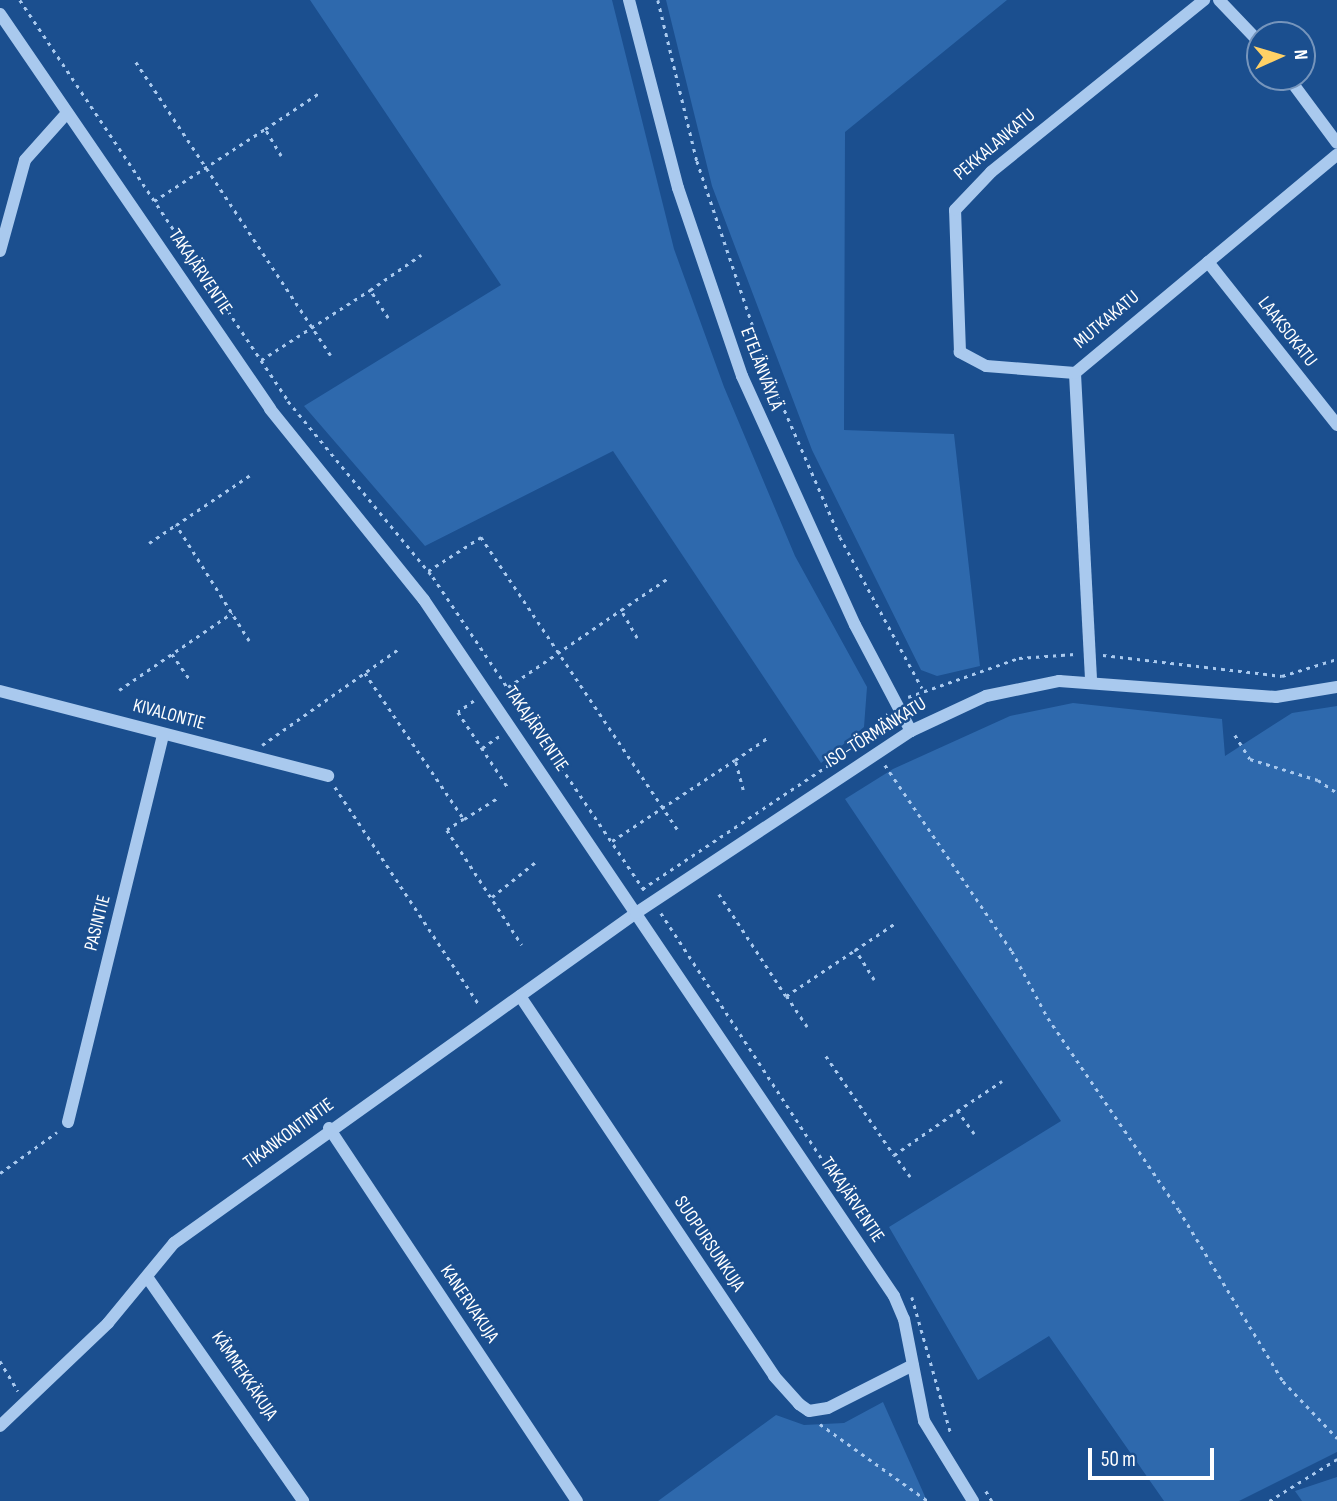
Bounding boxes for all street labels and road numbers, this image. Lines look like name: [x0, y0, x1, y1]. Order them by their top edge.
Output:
street label: PEKKALANKATU: [950, 104, 1040, 186]
street label: TAKAJÄRVENTIE: [163, 225, 237, 319]
street label: MUTKAKATU: [1070, 286, 1144, 354]
street label: LAAKSOKATU: [1252, 292, 1322, 372]
street label: ETELÄNVÄYLÄ: [735, 324, 787, 414]
street label: TAKAJÄRVENTIE: [499, 682, 573, 776]
street label: ISO-TÖRMÄNKATU: [821, 693, 931, 773]
street label: KIVALONTIE: [130, 694, 208, 736]
street label: PASINTIE: [80, 893, 116, 953]
street label: TIKANKONTINTIE: [239, 1094, 339, 1174]
street label: TAKAJÄRVENTIE: [815, 1153, 889, 1247]
street label: SUOPURSUNKUJA: [669, 1192, 749, 1296]
street label: KANERVAKUJA: [435, 1261, 503, 1347]
street label: KÄMMEKKÄKUJA: [206, 1327, 282, 1425]

